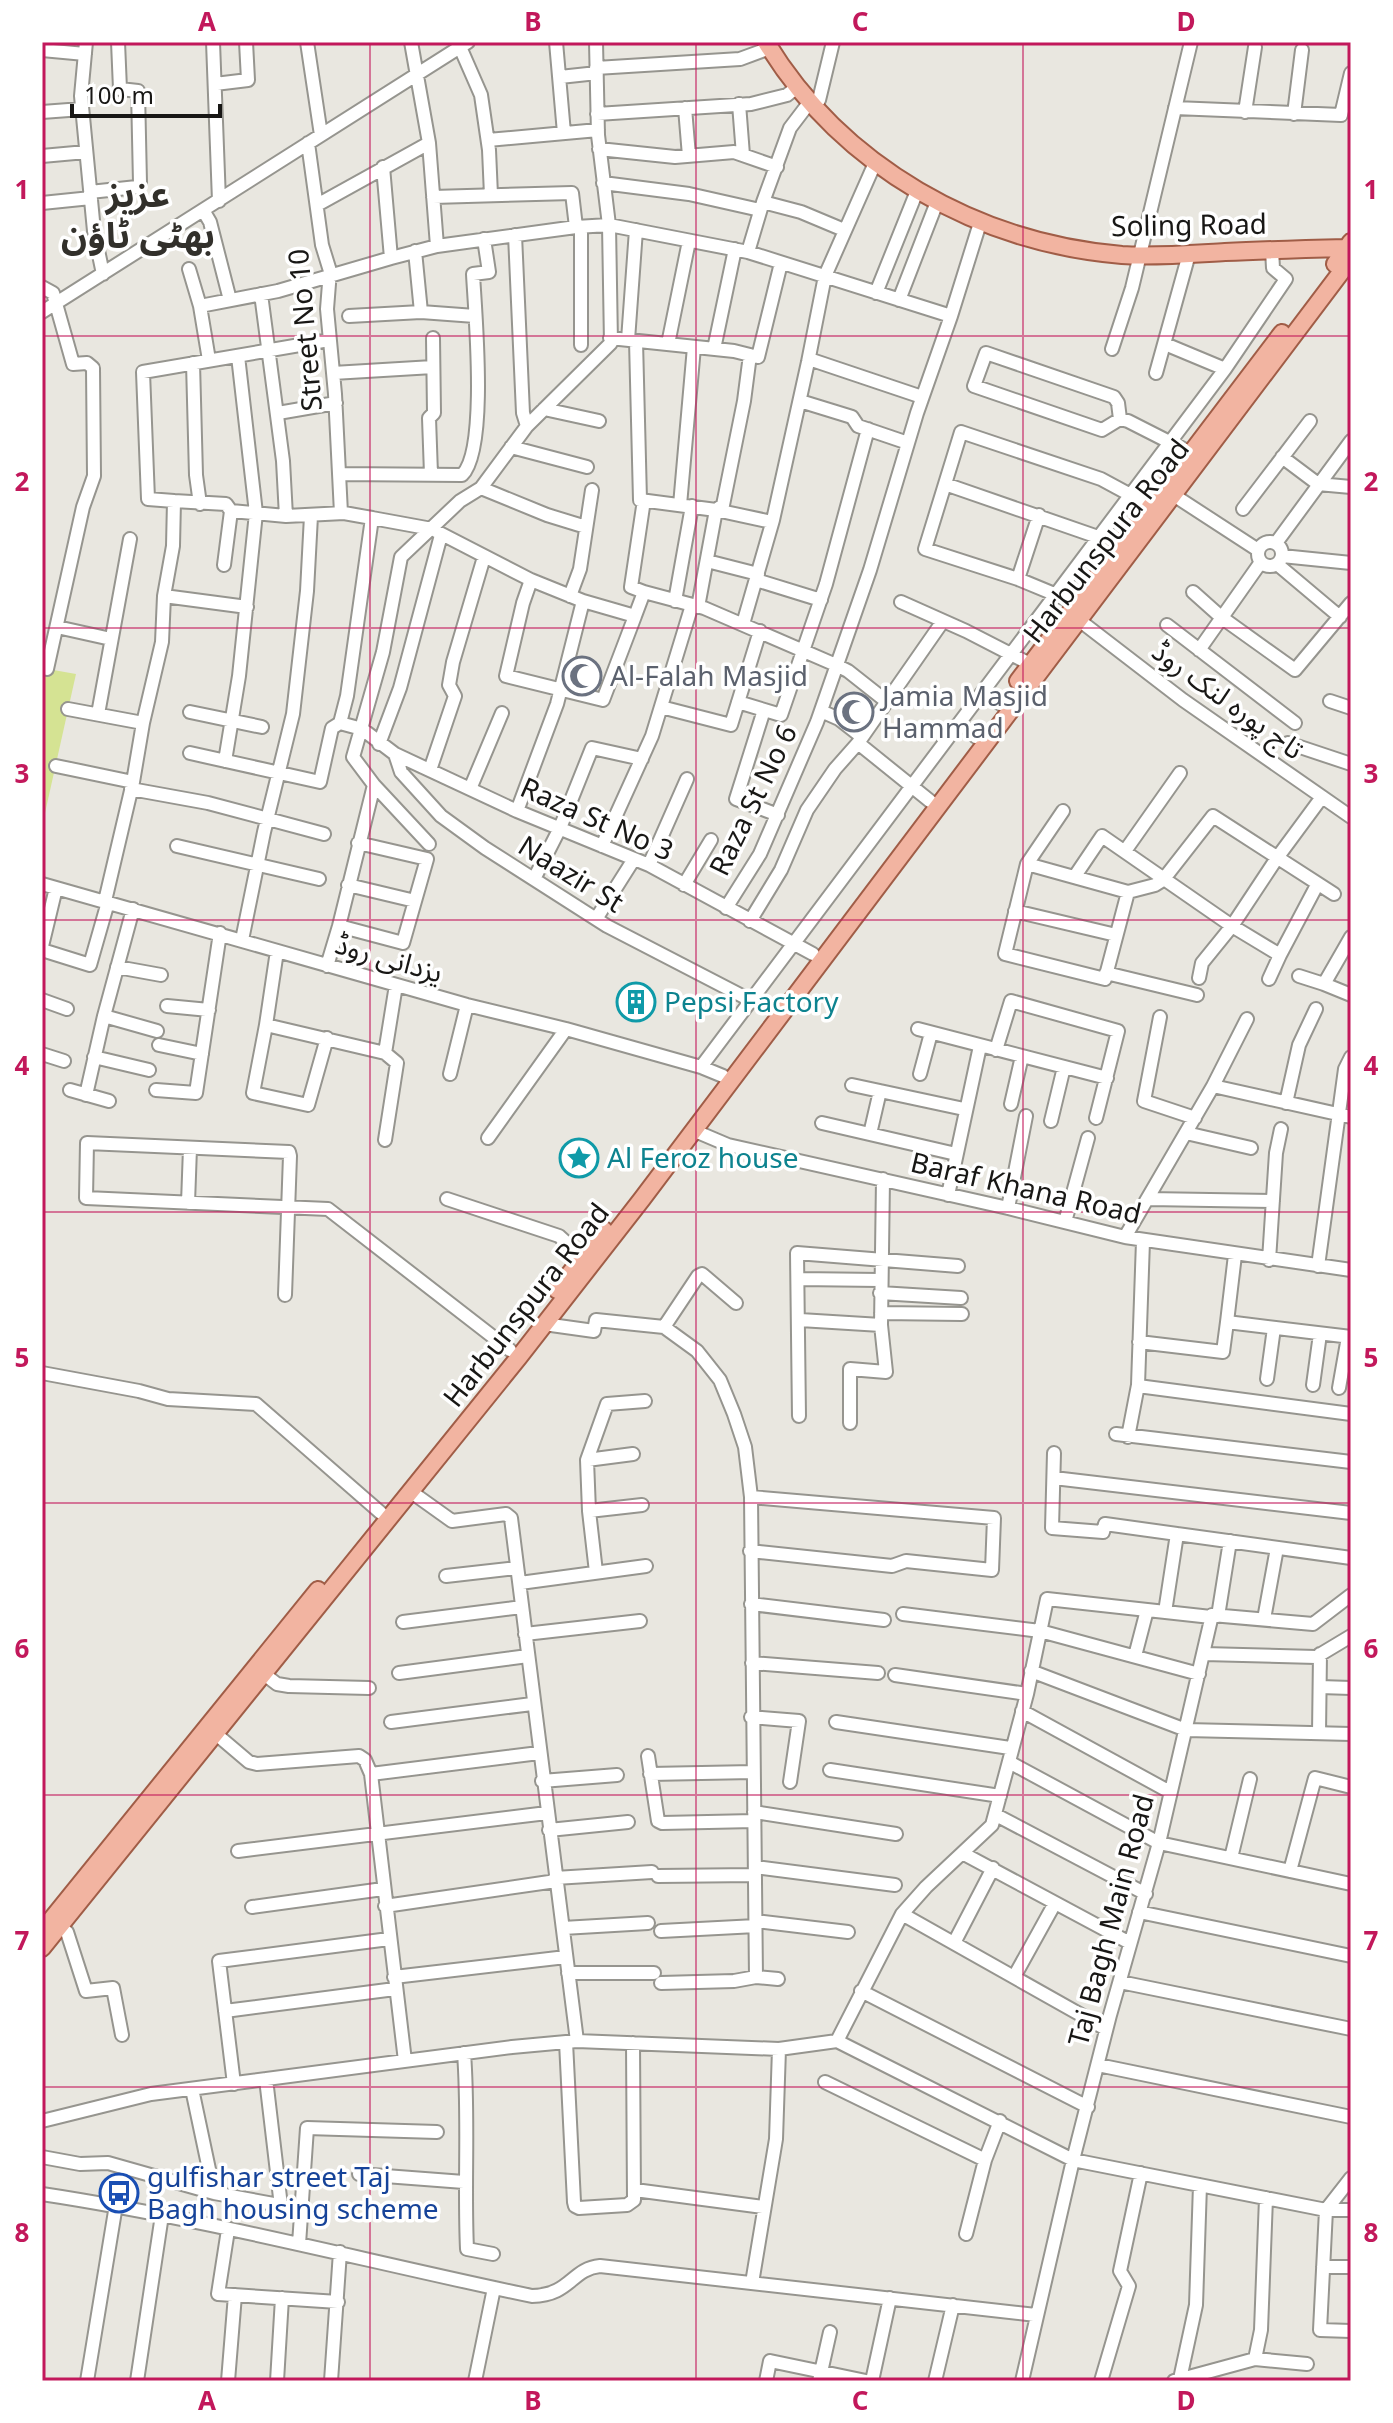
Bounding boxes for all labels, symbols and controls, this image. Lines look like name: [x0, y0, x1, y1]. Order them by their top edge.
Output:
text: A: [198, 3, 216, 39]
text: B: [524, 3, 542, 39]
text: C: [852, 3, 868, 39]
text: D: [1176, 3, 1196, 39]
scale bar: [72, 68, 220, 118]
text: 100 m: [84, 78, 154, 111]
district label: عزیز بھٹی ٹاؤن: [61, 169, 215, 259]
text: 1: [15, 171, 29, 207]
text: 1: [1364, 171, 1378, 207]
street label: Soling Road: [1111, 204, 1267, 244]
street label: Street No 10: [278, 247, 330, 413]
street label: Harbunspura Road: [1014, 431, 1197, 650]
text: 2: [15, 463, 30, 499]
text: 2: [1364, 463, 1379, 499]
street label: تاج پورہ لنک روڈ: [1143, 631, 1312, 769]
mosque icon: Al-Falah Masjid: [561, 655, 603, 697]
place label: Al-Falah Masjid: [610, 656, 808, 694]
place label: Jamia Masjid Hammad: [879, 676, 1048, 746]
mosque icon: Jamia Masjid Hammad: [833, 691, 875, 733]
street label: Raza St No 6: [699, 718, 805, 881]
text: 3: [15, 755, 29, 791]
text: 3: [1364, 755, 1378, 791]
street label: Raza St No 3: [515, 767, 680, 869]
street label: Naazir St: [512, 826, 631, 920]
street label: یزدانی روڈ: [331, 924, 447, 990]
building icon: Pepsi Factory: [615, 981, 657, 1023]
place label: Pepsi Factory: [664, 982, 839, 1020]
text: 4: [15, 1047, 30, 1083]
text: 4: [1364, 1047, 1379, 1083]
place icon: Al Feroz house: [558, 1137, 600, 1179]
place label: Al Feroz house: [607, 1138, 799, 1176]
street label: Baraf Khana Road: [907, 1142, 1145, 1232]
street label: Harbunspura Road: [434, 1195, 617, 1414]
text: 5: [15, 1339, 29, 1375]
text: 5: [1364, 1339, 1378, 1375]
text: 6: [15, 1630, 30, 1666]
text: 6: [1364, 1630, 1379, 1666]
street label: Taj Bagh Main Road: [1058, 1790, 1162, 2050]
text: 7: [15, 1922, 30, 1958]
text: 7: [1364, 1922, 1379, 1958]
place label: gulfishar street Taj Bagh housing scheme: [147, 2157, 439, 2227]
bus stop icon: gulfishar street Taj Bagh housing scheme: [98, 2172, 140, 2214]
text: 8: [15, 2214, 29, 2250]
text: 8: [1364, 2214, 1378, 2250]
text: A: [198, 2382, 216, 2418]
text: B: [524, 2382, 542, 2418]
text: C: [852, 2382, 868, 2418]
text: D: [1176, 2382, 1196, 2418]

